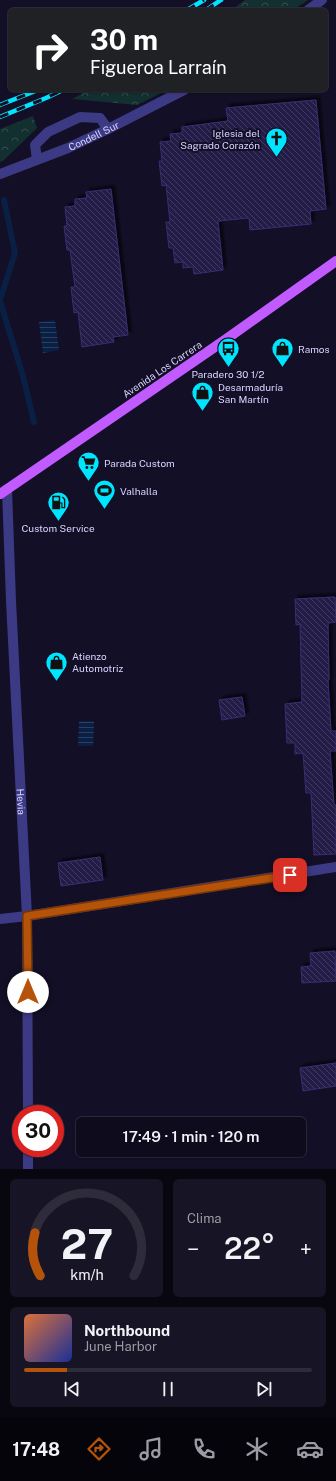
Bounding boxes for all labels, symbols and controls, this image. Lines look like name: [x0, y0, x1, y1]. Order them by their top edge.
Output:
text: 30 m: [90, 23, 158, 56]
icon: right: [24, 24, 76, 76]
text: Figueroa Larraín: [90, 57, 227, 78]
street label: Condell Sur: [66, 118, 121, 153]
church icon: Iglesia del Sagrado Corazón: [263, 126, 289, 159]
place label: Iglesia del Sagrado Corazón: [180, 127, 260, 151]
bus stop icon: Paradero 30 1/2: [215, 335, 241, 368]
shop icon: Ramos: [269, 336, 295, 369]
street label: Avenida Los Carrera: [120, 338, 204, 400]
place label: Ramos: [298, 343, 330, 355]
place label: Paradero 30 1/2: [192, 368, 264, 380]
shop icon: Desarmaduría San Martín: [190, 380, 216, 413]
place label: Desarmaduría San Martín: [218, 381, 283, 405]
supermarket icon: Parada Custom: [75, 450, 101, 483]
place label: Parada Custom: [104, 457, 175, 469]
sports icon: Valhalla: [91, 478, 117, 511]
place label: Valhalla: [120, 485, 157, 497]
fuel station icon: Custom Service: [45, 489, 71, 522]
place label: Custom Service: [21, 522, 95, 534]
shop icon: Atienzo Automotriz: [44, 649, 70, 682]
place label: Atienzo Automotriz: [72, 650, 124, 674]
street label: Hevia: [15, 788, 28, 815]
pin: [273, 858, 307, 892]
icon: arrive: [279, 864, 301, 886]
position arrow: [7, 971, 49, 1013]
speed limit sign: 30: [12, 1105, 64, 1157]
text: 17:49 · 1 min · 120 m: [122, 1128, 260, 1145]
text: Clima: [187, 1211, 222, 1226]
text: 27: [60, 1219, 113, 1268]
text: 22°: [224, 1230, 275, 1266]
text: −: [187, 1236, 199, 1262]
text: +: [300, 1236, 312, 1262]
text: km/h: [70, 1266, 103, 1283]
text: Northbound: [84, 1322, 170, 1339]
text: June Harbor: [84, 1339, 157, 1354]
icon: previous: [61, 1378, 83, 1400]
icon: pause: [157, 1378, 179, 1400]
icon: next: [253, 1378, 275, 1400]
icon: directions: [85, 1435, 113, 1463]
icon: music: [137, 1435, 165, 1463]
icon: phone: [190, 1435, 218, 1463]
icon: climate: [243, 1435, 271, 1463]
icon: car: [296, 1435, 324, 1463]
text: 17:48: [12, 1439, 60, 1460]

